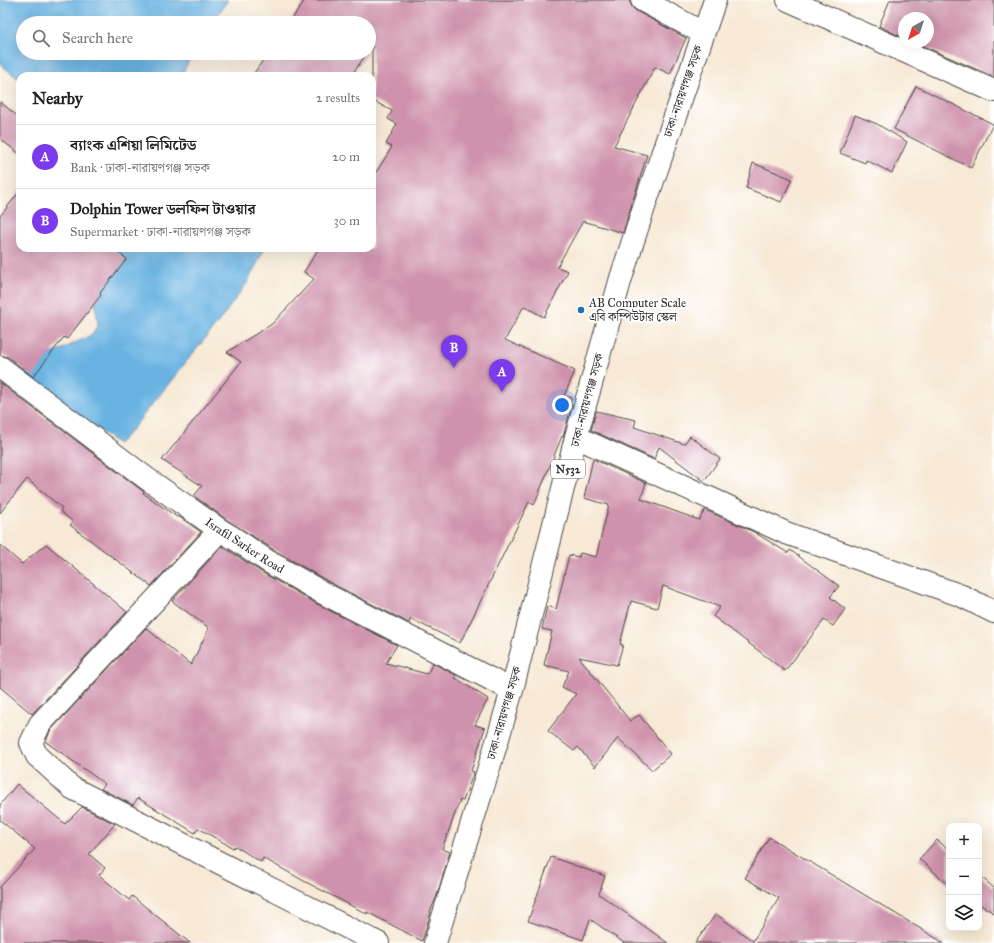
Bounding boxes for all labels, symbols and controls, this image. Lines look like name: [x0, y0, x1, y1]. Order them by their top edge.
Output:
north arrow: [898, 12, 934, 48]
search box: [16, 16, 376, 60]
icon: search: [30, 27, 52, 49]
text: Search here: [62, 29, 133, 47]
street label: ঢাকা-নারায়ণগঞ্জ সড়ক: [660, 43, 705, 140]
text: Nearby: [32, 88, 83, 109]
text: 2 results: [316, 90, 360, 106]
text: ব্যাংক এশিয়া লিমিটেড: [70, 136, 196, 154]
text: A: [41, 149, 49, 165]
text: 20 m: [332, 149, 360, 165]
text: Bank · ঢাকা-নারায়ণগঞ্জ সড়ক: [70, 160, 210, 176]
text: Dolphin Tower ডলফিন টাওয়ার: [70, 200, 256, 218]
text: B: [41, 213, 49, 229]
text: 30 m: [334, 213, 360, 229]
text: Supermarket · ঢাকা-নারায়ণগঞ্জ সড়ক: [70, 224, 251, 240]
place label: AB Computer Scale এবি কম্পিউটার স্কেল: [588, 296, 686, 324]
marker: AB Computer Scale এবি কম্পিউটার স্কেল: [576, 305, 586, 315]
pin: B: [441, 335, 467, 368]
street label: ঢাকা-নারায়ণগঞ্জ সড়ক: [568, 351, 606, 449]
pin: A: [489, 359, 515, 392]
your location: [552, 395, 572, 415]
road number: N532: [551, 460, 585, 478]
street label: Israfil Sarker Road: [202, 515, 287, 576]
street label: ঢাকা-নারায়ণগঞ্জ সড়ক: [484, 664, 524, 762]
map controls: [946, 823, 982, 931]
button: +: [946, 823, 982, 859]
button: −: [946, 859, 982, 895]
button: layers: [946, 895, 982, 931]

